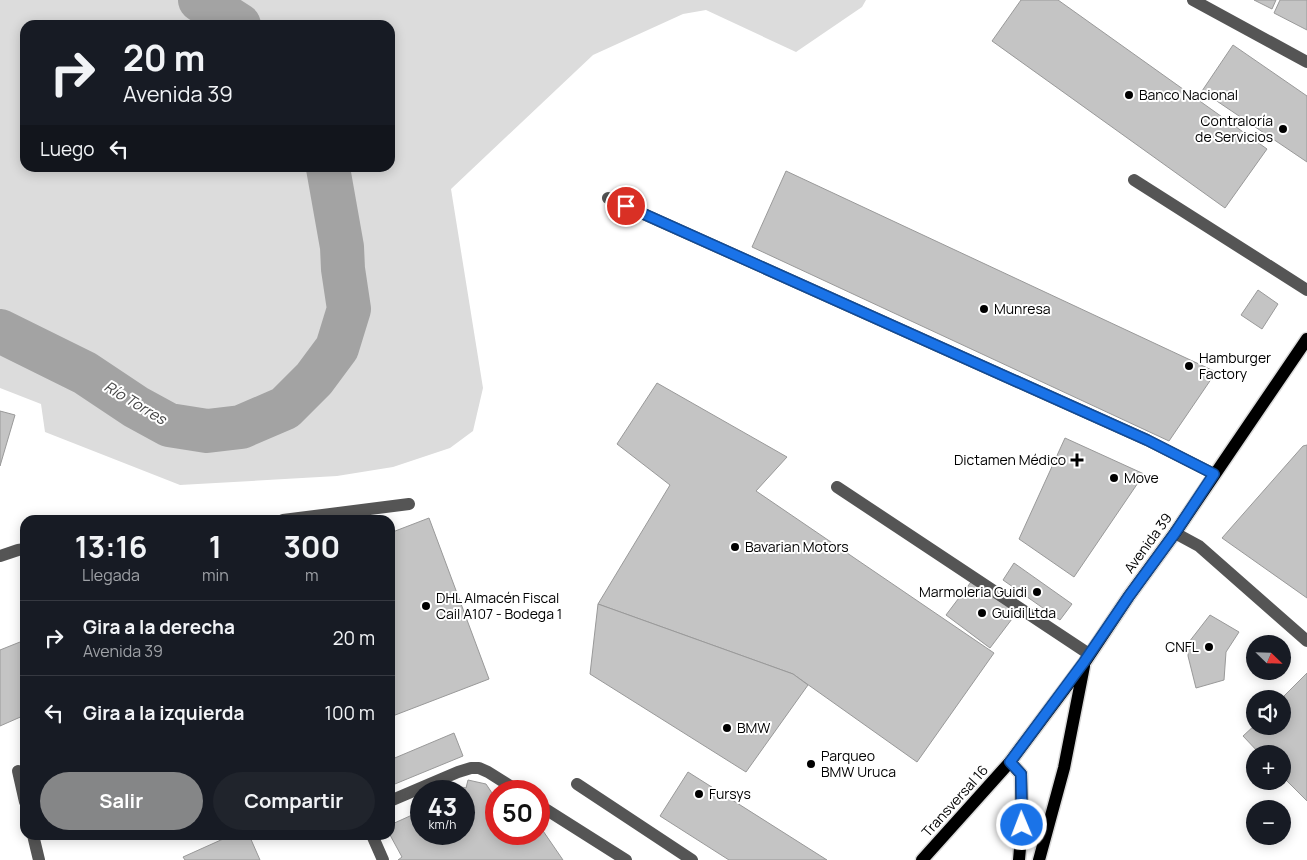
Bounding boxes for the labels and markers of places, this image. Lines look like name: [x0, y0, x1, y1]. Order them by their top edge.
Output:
place label: Banco Nacional: [1139, 85, 1238, 104]
marker: Banco Nacional: [1123, 89, 1135, 101]
place label: Contraloría de Servicios: [1195, 111, 1273, 146]
marker: Contraloría de Servicios: [1277, 123, 1289, 135]
pin: [605, 185, 647, 227]
place label: Munresa: [994, 299, 1051, 318]
marker: Munresa: [978, 303, 990, 315]
place label: Hamburger Factory: [1199, 348, 1271, 383]
marker: Hamburger Factory: [1183, 360, 1195, 372]
place label: Dictamen Médico: [954, 450, 1066, 469]
marker: Dictamen Médico: [1070, 453, 1084, 467]
place label: Move: [1124, 468, 1159, 487]
marker: Move: [1108, 472, 1120, 484]
place label: Bavarian Motors: [745, 537, 849, 556]
marker: Bavarian Motors: [729, 541, 741, 553]
place label: Marmoleria Guidi: [919, 582, 1027, 601]
marker: Marmoleria Guidi: [1031, 586, 1043, 598]
place label: DHL Almacén Fiscal Cail A107 - Bodega 1: [436, 588, 562, 623]
marker: DHL Almacén Fiscal Cail A107 - Bodega 1: [420, 600, 432, 612]
place label: Guidi Ltda: [992, 603, 1056, 622]
marker: Guidi Ltda: [976, 607, 988, 619]
place label: CNFL: [1165, 637, 1199, 656]
marker: CNFL: [1203, 641, 1215, 653]
place label: BMW: [737, 718, 770, 737]
marker: BMW: [721, 722, 733, 734]
place label: Parqueo BMW Uruca: [821, 746, 896, 781]
marker: Parqueo BMW Uruca: [805, 758, 817, 770]
place label: Fursys: [709, 784, 751, 803]
marker: Fursys: [693, 788, 705, 800]

